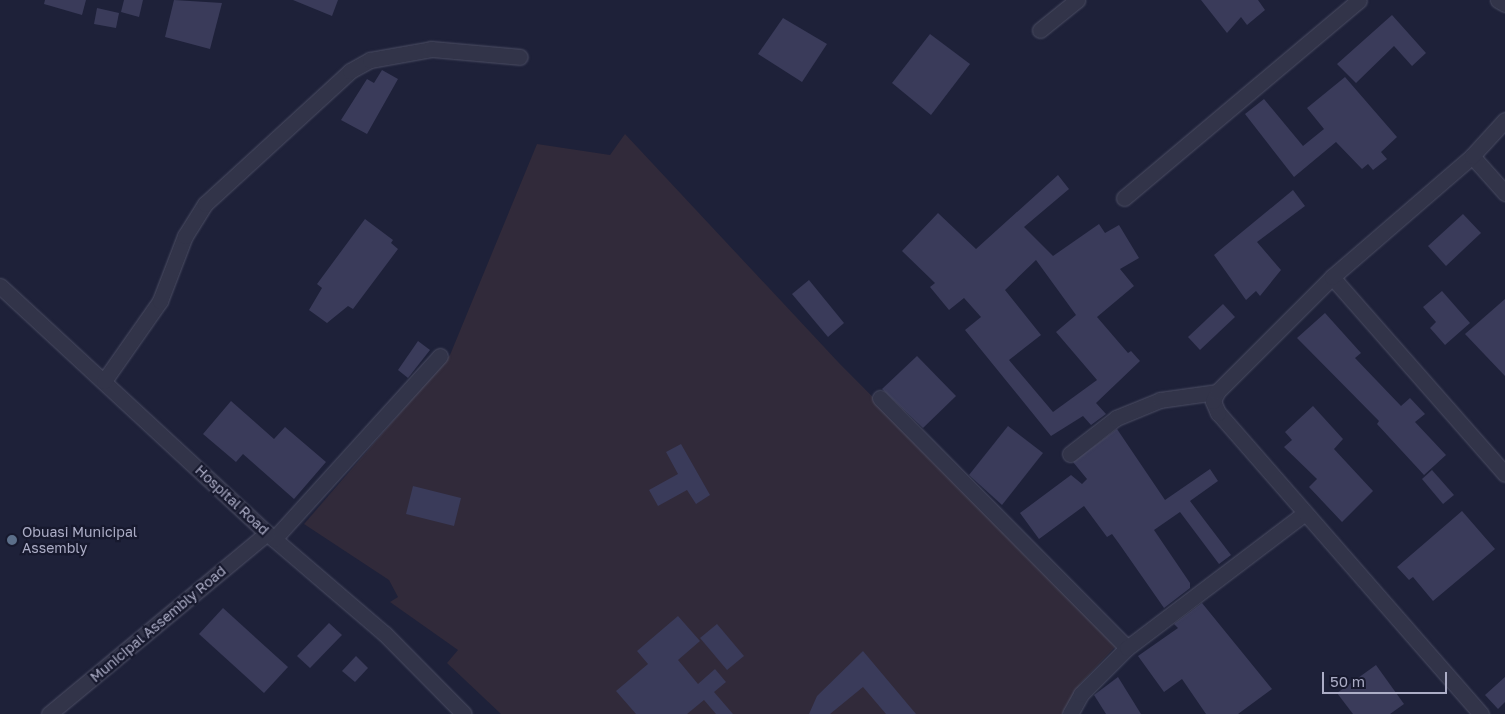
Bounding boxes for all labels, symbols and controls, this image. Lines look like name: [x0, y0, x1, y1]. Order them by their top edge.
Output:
street label: Hospital Road: [192, 462, 272, 538]
place label: Obuasi Municipal Assembly: [22, 524, 137, 556]
marker: Obuasi Municipal Assembly: [6, 534, 18, 546]
street label: Municipal Assembly Road: [87, 562, 229, 686]
scale bar: [1325, 662, 1450, 694]
text: 50 m: [1330, 672, 1365, 690]

